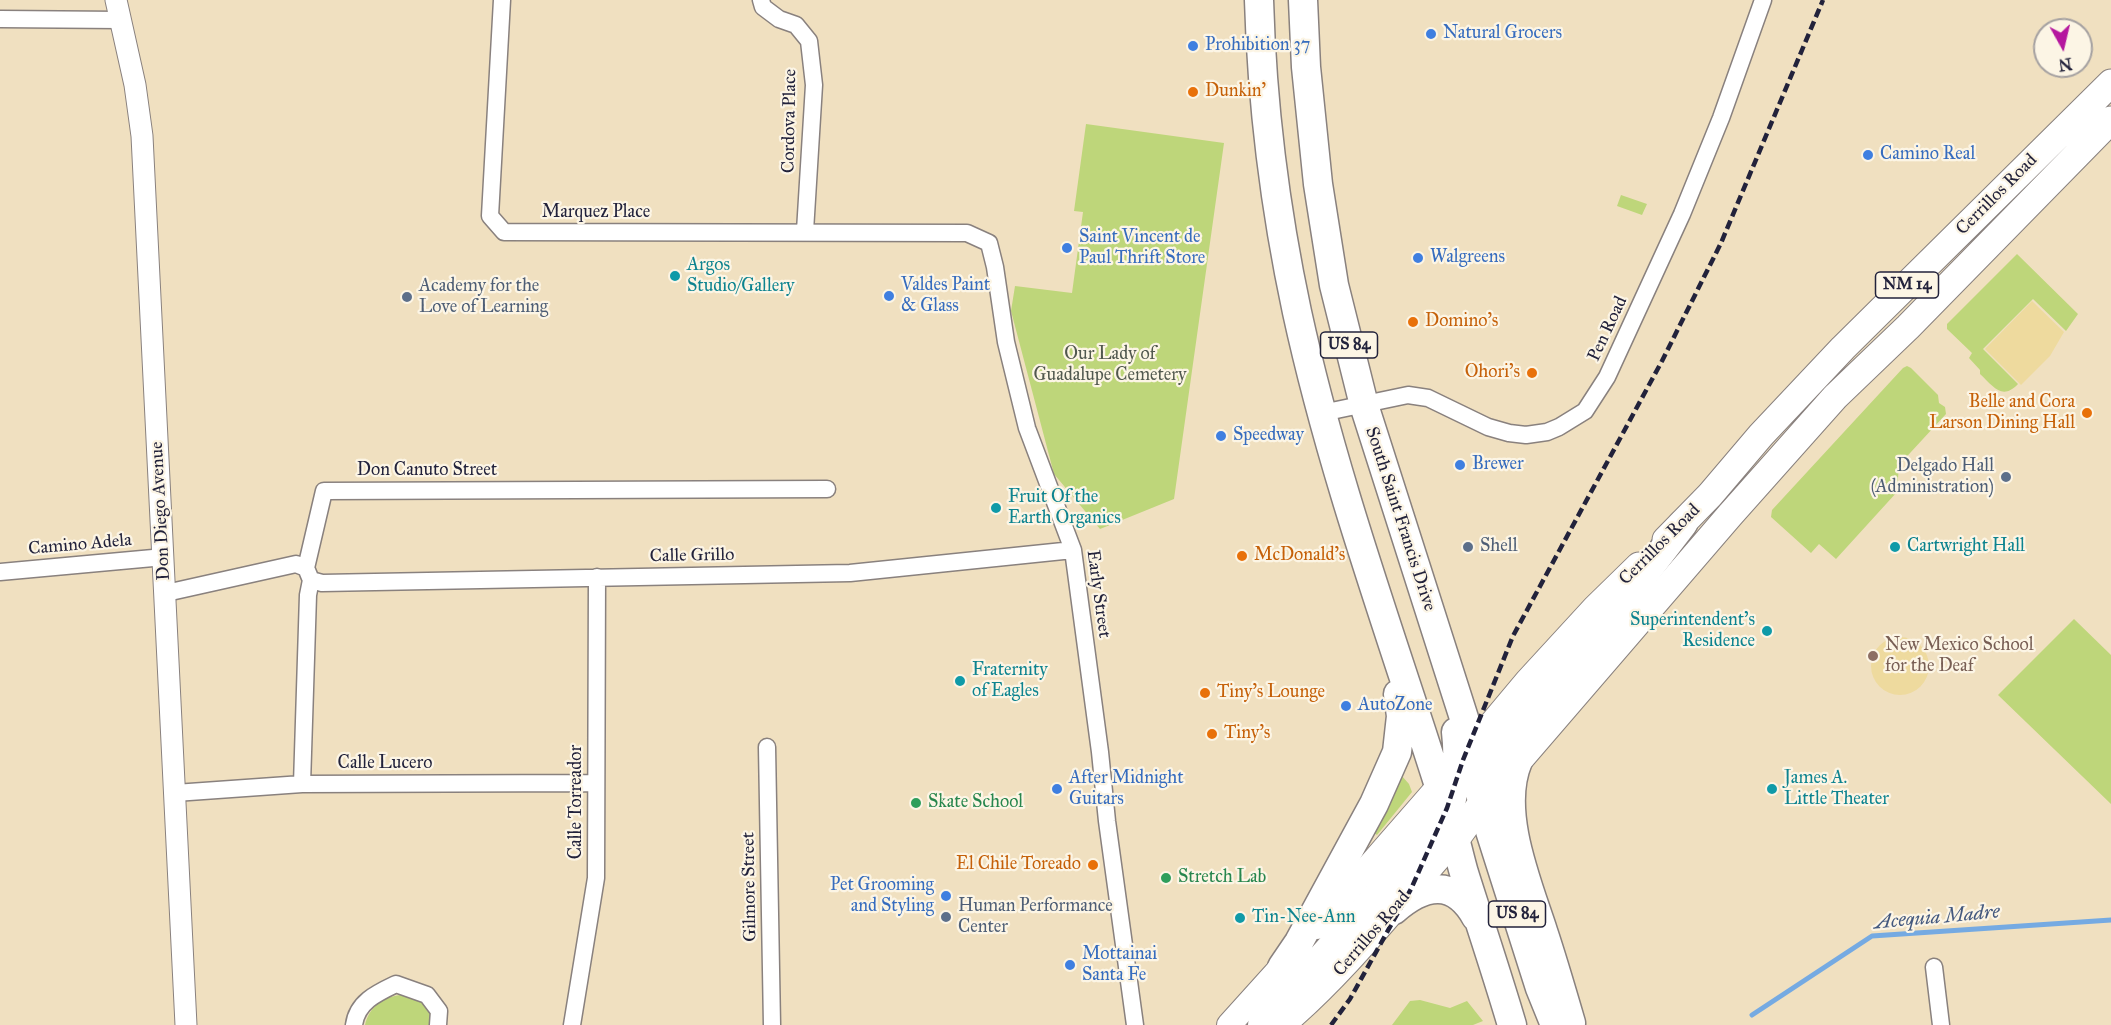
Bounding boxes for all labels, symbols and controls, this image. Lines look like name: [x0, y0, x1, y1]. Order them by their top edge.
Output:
north arrow: [2033, 18, 2093, 78]
place label: Natural Grocers: [1443, 23, 1562, 45]
marker: Natural Grocers: [1424, 27, 1438, 41]
place label: Prohibition 37: [1205, 35, 1310, 57]
marker: Prohibition 37: [1186, 39, 1200, 53]
text: N: [2057, 54, 2073, 75]
street label: Cordova Place: [778, 69, 802, 173]
place label: Dunkin': [1205, 81, 1266, 103]
marker: Dunkin': [1186, 85, 1200, 99]
place label: Camino Real: [1880, 144, 1975, 166]
marker: Camino Real: [1861, 148, 1875, 162]
street label: Cerrillos Road: [1952, 150, 2042, 240]
street label: Marquez Place: [542, 202, 650, 224]
place label: Saint Vincent de Paul Thrift Store: [1079, 227, 1205, 270]
marker: Saint Vincent de Paul Thrift Store: [1060, 241, 1074, 255]
place label: Walgreens: [1430, 247, 1505, 269]
marker: Walgreens: [1411, 251, 1425, 265]
place label: Argos Studio/Gallery: [687, 255, 794, 298]
marker: Argos Studio/Gallery: [668, 269, 682, 283]
road number: NM 14: [1876, 272, 1938, 298]
place label: Valdes Paint & Glass: [901, 275, 990, 318]
place label: Academy for the Love of Learning: [419, 276, 548, 318]
marker: Valdes Paint & Glass: [882, 289, 896, 303]
marker: Academy for the Love of Learning: [400, 290, 414, 304]
street label: Pen Road: [1584, 293, 1632, 365]
place label: Domino's: [1425, 311, 1498, 333]
marker: Domino's: [1406, 315, 1420, 329]
road number: US 84: [1320, 332, 1378, 358]
park label: Our Lady of Guadalupe Cemetery: [1033, 344, 1187, 386]
place label: Ohori's: [1465, 362, 1520, 384]
marker: Ohori's: [1525, 366, 1539, 380]
place label: Belle and Cora Larson Dining Hall: [1929, 392, 2075, 434]
marker: Belle and Cora Larson Dining Hall: [2080, 406, 2094, 420]
street label: South Saint Francis Drive: [1360, 424, 1440, 614]
place label: Speedway: [1233, 425, 1304, 447]
marker: Speedway: [1214, 429, 1228, 443]
street label: Don Diego Avenue: [147, 441, 175, 581]
place label: Brewer: [1472, 454, 1524, 476]
place label: Delgado Hall (Administration): [1871, 456, 1994, 498]
marker: Brewer: [1453, 458, 1467, 472]
street label: Don Canuto Street: [357, 460, 497, 482]
marker: Delgado Hall (Administration): [1999, 470, 2013, 484]
place label: Fruit Of the Earth Organics: [1008, 487, 1121, 530]
street label: Cerrillos Road: [1615, 500, 1705, 590]
marker: Fruit Of the Earth Organics: [989, 501, 1003, 515]
street label: Camino Adela: [27, 530, 133, 560]
place label: Shell: [1480, 536, 1518, 558]
place label: Cartwright Hall: [1907, 536, 2025, 558]
marker: Shell: [1461, 540, 1475, 554]
marker: Cartwright Hall: [1888, 540, 1902, 554]
street label: Calle Grillo: [649, 544, 735, 568]
place label: McDonald's: [1254, 545, 1345, 567]
street label: Early Street: [1081, 549, 1115, 639]
marker: McDonald's: [1235, 549, 1249, 563]
place label: Superintendent's Residence: [1630, 610, 1755, 652]
marker: Superintendent's Residence: [1760, 624, 1774, 638]
place label: New Mexico School for the Deaf: [1885, 635, 2034, 678]
marker: New Mexico School for the Deaf: [1866, 649, 1880, 663]
place label: Fraternity of Eagles: [972, 660, 1048, 702]
marker: Fraternity of Eagles: [953, 674, 967, 688]
place label: Tiny's Lounge: [1217, 682, 1325, 704]
marker: Tiny's Lounge: [1198, 686, 1212, 700]
place label: AutoZone: [1358, 695, 1432, 717]
marker: AutoZone: [1339, 699, 1353, 713]
place label: Tiny's: [1224, 723, 1270, 745]
marker: Tiny's: [1205, 727, 1219, 741]
street label: Calle Torreador: [566, 745, 588, 859]
street label: Calle Lucero: [338, 753, 432, 775]
place label: After Midnight Guitars: [1069, 768, 1184, 810]
place label: James A. Little Theater: [1784, 768, 1889, 810]
marker: After Midnight Guitars: [1050, 782, 1064, 796]
marker: James A. Little Theater: [1765, 782, 1779, 796]
place label: Skate School: [928, 792, 1023, 814]
marker: Skate School: [909, 796, 923, 810]
street label: Gilmore Street: [738, 832, 762, 942]
place label: El Chile Toreado: [956, 854, 1081, 876]
marker: El Chile Toreado: [1086, 858, 1100, 872]
place label: Stretch Lab: [1178, 867, 1266, 889]
marker: Stretch Lab: [1159, 871, 1173, 885]
place label: Pet Grooming and Styling: [830, 875, 934, 918]
street label: Cerrillos Road: [1329, 887, 1415, 981]
marker: Pet Grooming and Styling: [939, 889, 953, 903]
place label: Human Performance Center: [958, 896, 1113, 938]
road number: US 84: [1488, 901, 1546, 927]
water label: Acequia Madre: [1873, 901, 2001, 935]
place label: Tin-Nee-Ann: [1252, 907, 1355, 929]
marker: Human Performance Center: [939, 910, 953, 924]
marker: Tin-Nee-Ann: [1233, 911, 1247, 925]
place label: Mottainai Santa Fe: [1082, 944, 1157, 986]
marker: Mottainai Santa Fe: [1063, 958, 1077, 972]

